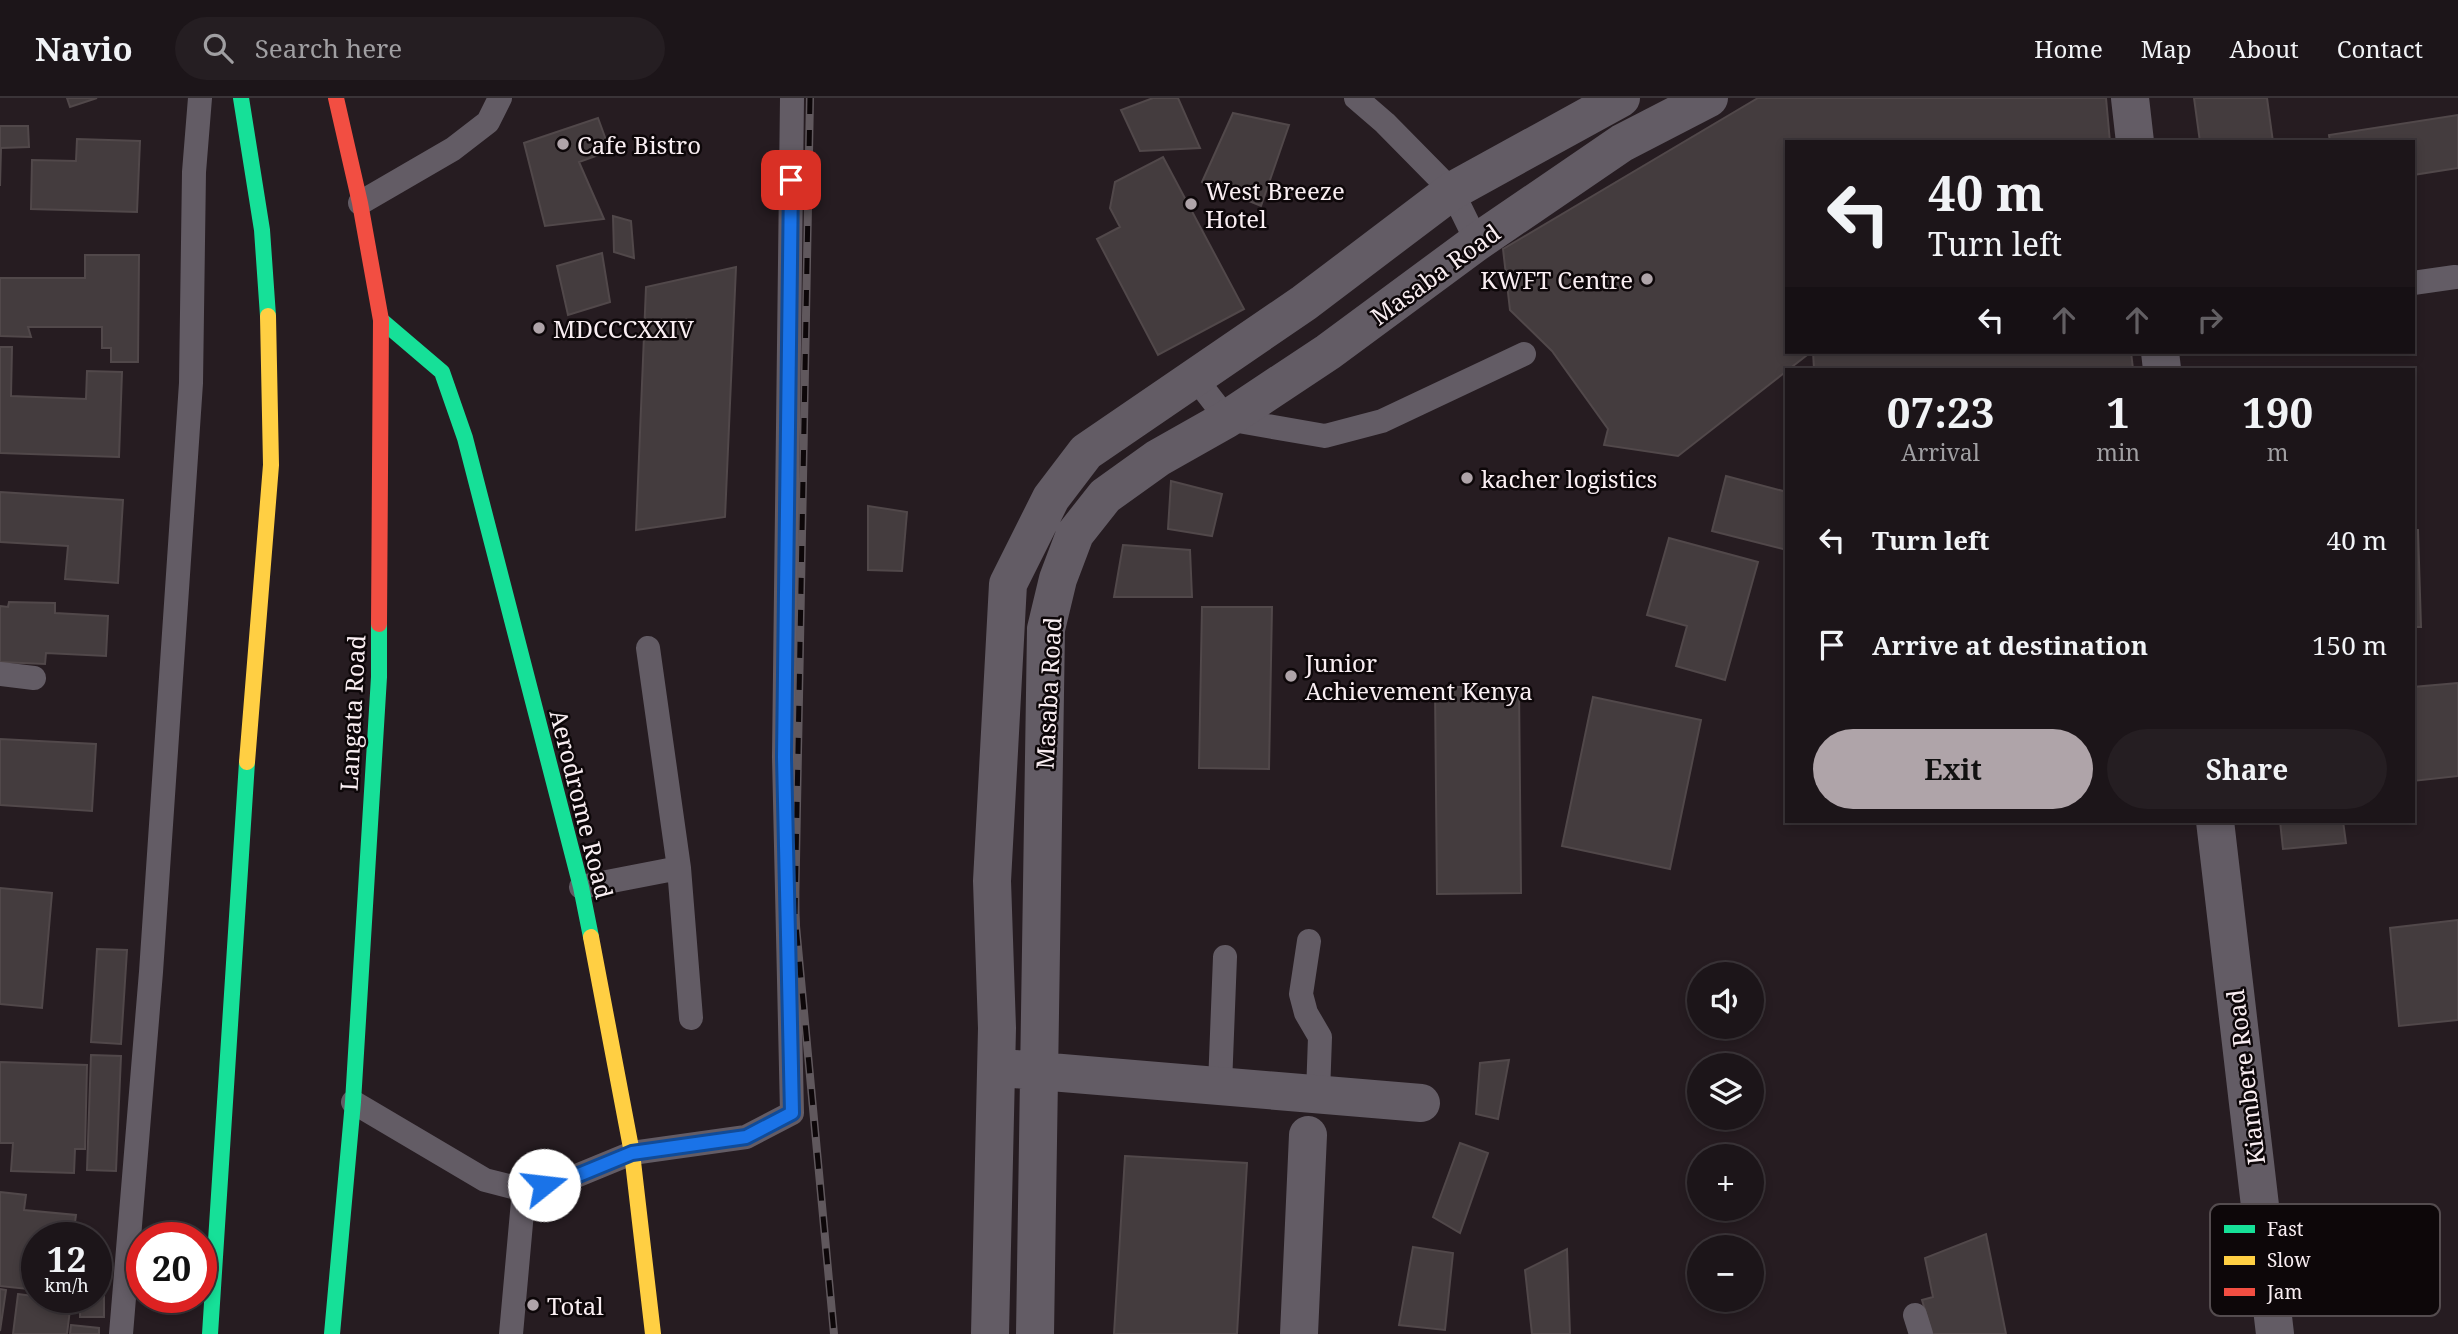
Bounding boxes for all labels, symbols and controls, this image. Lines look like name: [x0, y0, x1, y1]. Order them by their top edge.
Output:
search box: [175, 17, 665, 80]
text: Navio: [35, 26, 133, 71]
icon: search: [199, 29, 237, 67]
text: Search here: [255, 30, 402, 66]
text: Home: [2034, 32, 2103, 65]
text: Map: [2141, 32, 2192, 65]
text: About: [2230, 32, 2299, 65]
text: Contact: [2337, 32, 2423, 65]
place label: Cafe Bistro: [577, 128, 701, 161]
marker: Cafe Bistro: [555, 136, 571, 152]
pin: [761, 150, 821, 210]
text: 40 m: [1928, 159, 2044, 225]
icon: arrive: [772, 161, 810, 199]
icon: left: [1813, 168, 1904, 259]
place label: West Breeze Hotel: [1205, 174, 1345, 235]
marker: West Breeze Hotel: [1183, 196, 1199, 212]
street label: Masaba Road: [1364, 216, 1507, 332]
text: Turn left: [1928, 222, 2062, 265]
place label: KWFT Centre: [1480, 263, 1633, 296]
marker: KWFT Centre: [1639, 271, 1655, 287]
icon: left: [1972, 301, 2010, 339]
icon: ahead: [2045, 301, 2083, 339]
icon: ahead: [2118, 301, 2156, 339]
icon: right: [2191, 301, 2229, 339]
place label: MDCCCXXIV: [553, 312, 695, 345]
marker: MDCCCXXIV: [531, 320, 547, 336]
text: 07:23: [1887, 383, 1994, 440]
text: 1: [2106, 383, 2130, 440]
text: 190: [2242, 383, 2313, 440]
text: Arrival: [1901, 436, 1980, 468]
text: min: [2096, 436, 2140, 468]
text: m: [2267, 436, 2288, 468]
place label: kacher logistics: [1481, 462, 1657, 495]
marker: kacher logistics: [1459, 470, 1475, 486]
icon: left: [1813, 521, 1851, 559]
text: Turn left: [1872, 522, 1989, 558]
text: 40 m: [2327, 522, 2387, 558]
street label: Masaba Road: [1028, 616, 1068, 770]
icon: arrive: [1813, 626, 1851, 664]
text: Arrive at destination: [1872, 627, 2148, 663]
text: 150 m: [2312, 627, 2387, 663]
street label: Langata Road: [331, 634, 373, 792]
place label: Junior Achievement Kenya: [1304, 646, 1533, 707]
marker: Junior Achievement Kenya: [1283, 668, 1299, 684]
street label: Aerodrome Road: [543, 706, 622, 902]
button: Exit: [1813, 729, 2093, 809]
button: Share: [2107, 729, 2387, 809]
map controls: [1687, 962, 1764, 1312]
button: sound: [1687, 962, 1764, 1039]
street label: Kiambere Road: [2218, 987, 2272, 1167]
button: layers: [1687, 1053, 1764, 1130]
button: +: [1687, 1144, 1764, 1221]
position arrow: [507, 1148, 581, 1222]
legend: [2210, 1204, 2440, 1316]
text: Fast: [2267, 1216, 2304, 1242]
speed limit sign: 20: [126, 1222, 217, 1313]
text: 12: [47, 1235, 86, 1282]
button: −: [1687, 1235, 1764, 1312]
text: Slow: [2267, 1247, 2311, 1273]
text: km/h: [44, 1273, 89, 1297]
text: Jam: [2266, 1279, 2302, 1305]
place label: Total: [547, 1289, 604, 1322]
marker: Total: [525, 1297, 541, 1313]

